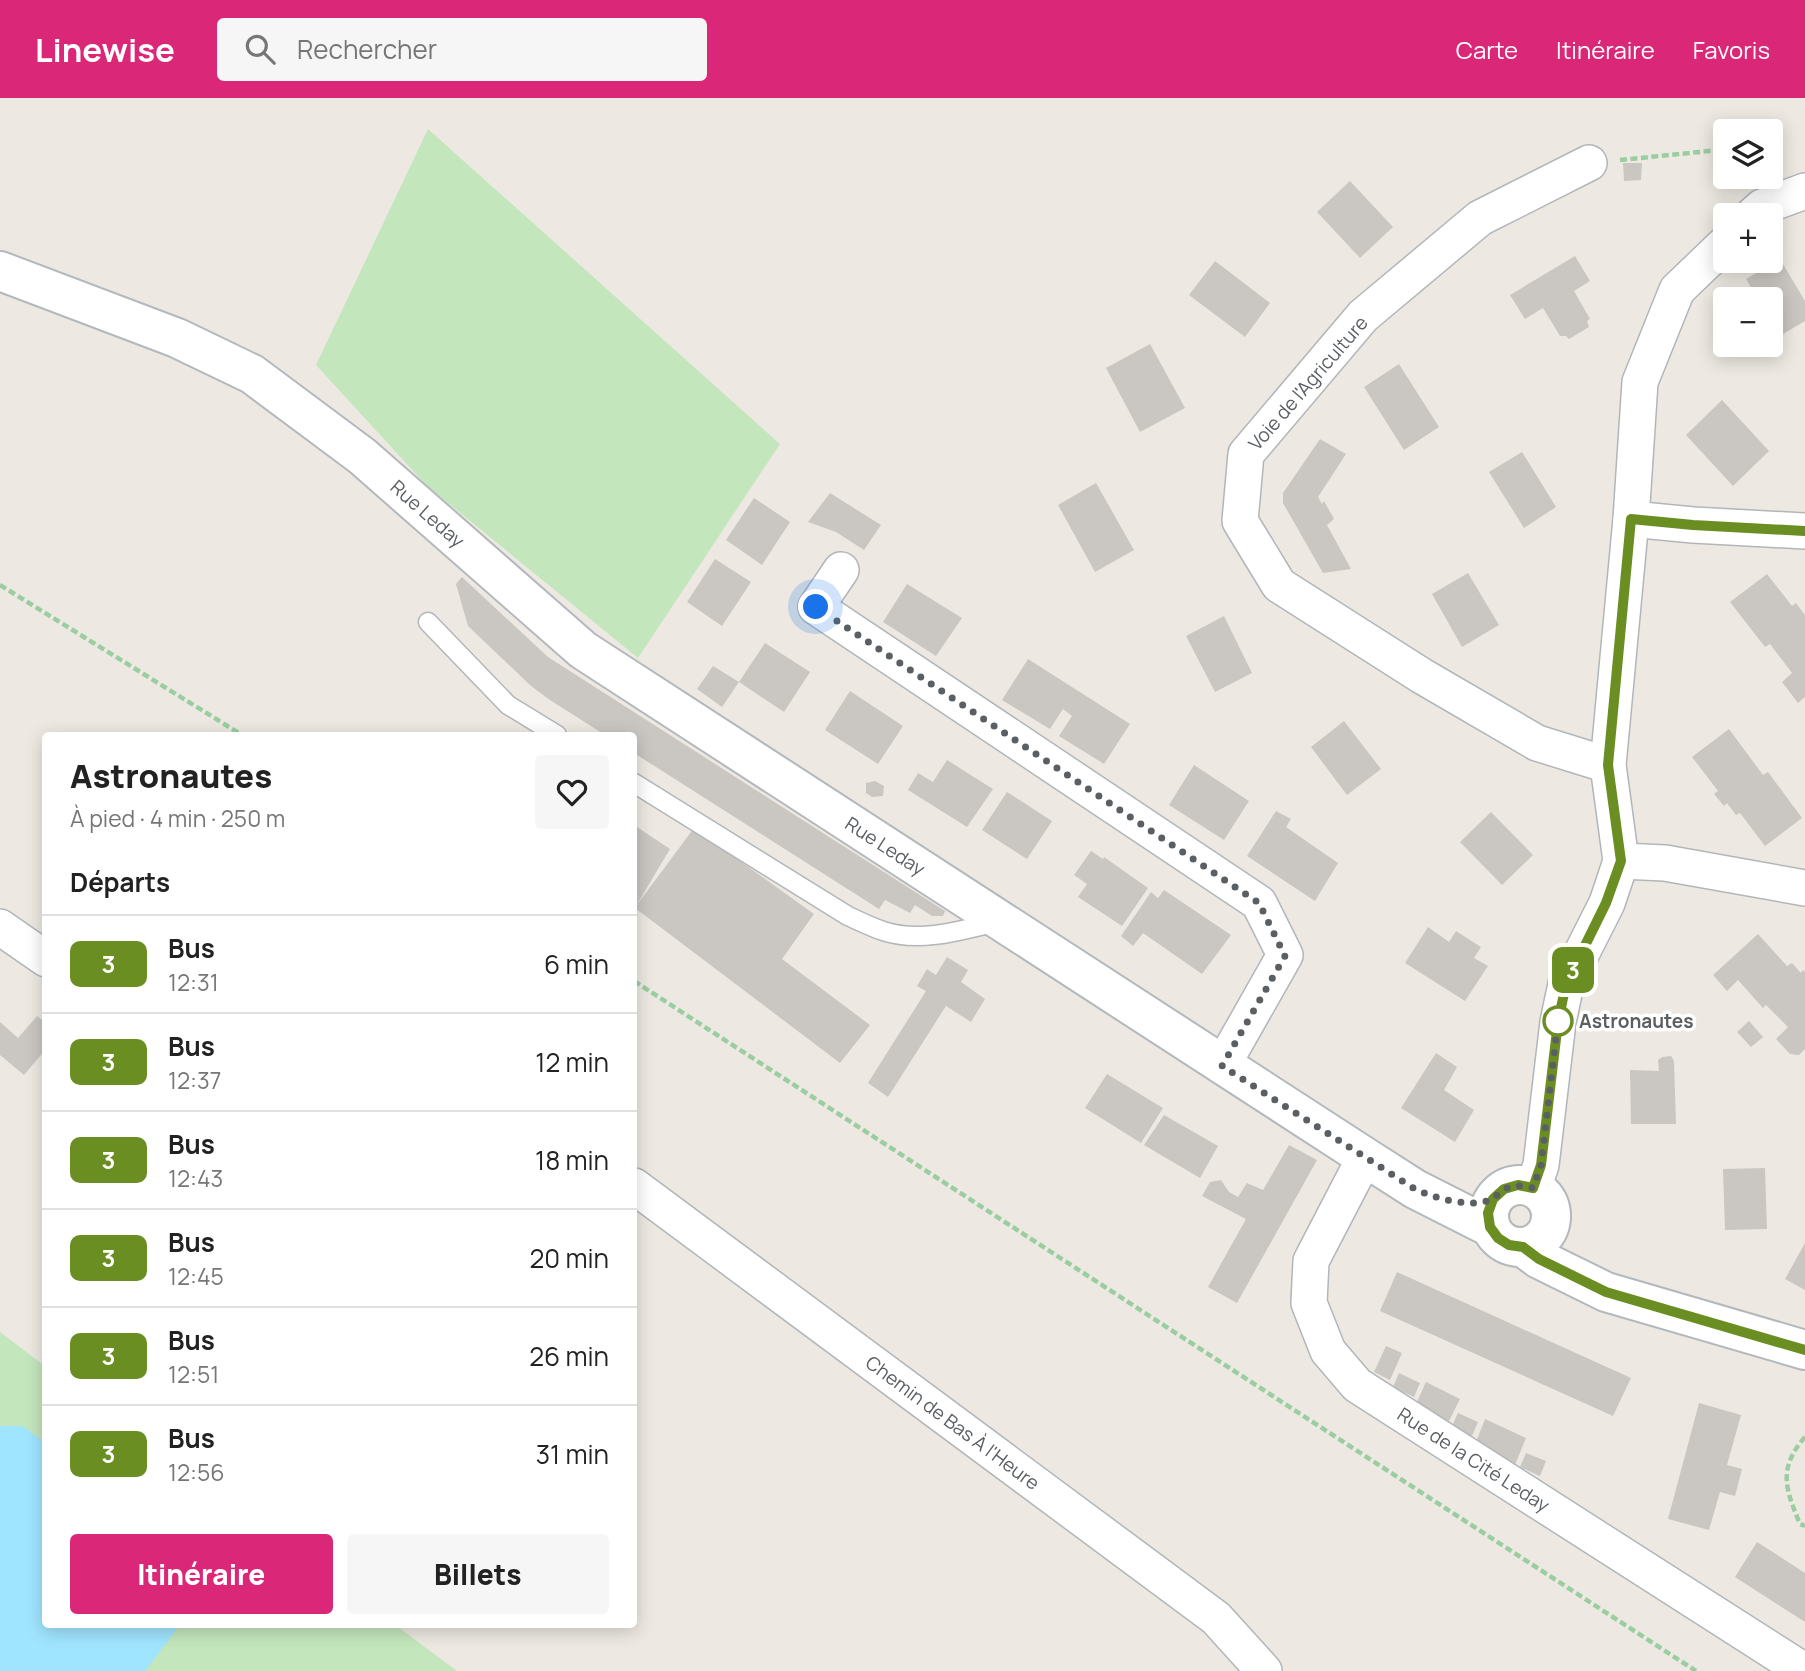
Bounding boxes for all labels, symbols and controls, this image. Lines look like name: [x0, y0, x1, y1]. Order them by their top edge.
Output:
search box: [217, 18, 707, 81]
text: Linewise: [35, 27, 175, 72]
icon: search: [241, 30, 279, 68]
text: Rechercher: [297, 31, 437, 67]
text: Carte: [1456, 33, 1518, 66]
text: Itinéraire: [1556, 33, 1655, 66]
text: Favoris: [1693, 33, 1770, 66]
map controls: [1713, 119, 1783, 357]
button: layers: [1713, 119, 1783, 189]
button: +: [1713, 203, 1783, 273]
button: −: [1713, 287, 1783, 357]
street label: Voie de l'Agriculture: [1242, 310, 1374, 456]
street label: Rue Leday: [385, 474, 470, 553]
your location: [798, 589, 833, 624]
text: Astronautes: [70, 753, 272, 798]
button: heart: [535, 755, 609, 829]
text: À pied · 4 min · 250 m: [70, 802, 285, 834]
street label: Rue Leday: [840, 811, 930, 881]
text: Départs: [70, 864, 170, 900]
text: Bus: [168, 930, 215, 966]
text: 6 min: [544, 946, 609, 982]
text: 3: [102, 947, 115, 980]
line badge: 3: [1550, 947, 1596, 993]
text: 3: [1566, 953, 1580, 986]
text: 12:31: [168, 966, 219, 998]
marker: Astronautes: [1543, 1006, 1573, 1036]
place label: Astronautes: [1579, 1008, 1694, 1034]
text: Bus: [168, 1028, 215, 1064]
text: 12 min: [535, 1044, 609, 1080]
text: 3: [102, 1045, 115, 1078]
text: 12:37: [168, 1064, 221, 1096]
text: Bus: [168, 1126, 215, 1162]
text: 18 min: [535, 1142, 609, 1178]
text: 3: [102, 1143, 115, 1176]
text: 12:43: [168, 1162, 223, 1194]
text: Bus: [168, 1224, 215, 1260]
text: 20 min: [530, 1240, 609, 1276]
text: 3: [102, 1241, 115, 1274]
text: 12:45: [168, 1260, 224, 1292]
text: Bus: [168, 1322, 215, 1358]
text: 26 min: [529, 1338, 609, 1374]
text: 3: [102, 1339, 115, 1372]
street label: Chemin de Bas À l'Heure: [860, 1349, 1045, 1496]
text: 12:51: [168, 1358, 219, 1390]
street label: Rue de la Cité Leday: [1393, 1401, 1555, 1518]
text: Bus: [168, 1420, 215, 1456]
text: 31 min: [536, 1436, 609, 1472]
text: 3: [102, 1437, 115, 1470]
text: 12:56: [168, 1456, 225, 1488]
button: Itinéraire: [70, 1534, 333, 1614]
button: Billets: [347, 1534, 609, 1614]

